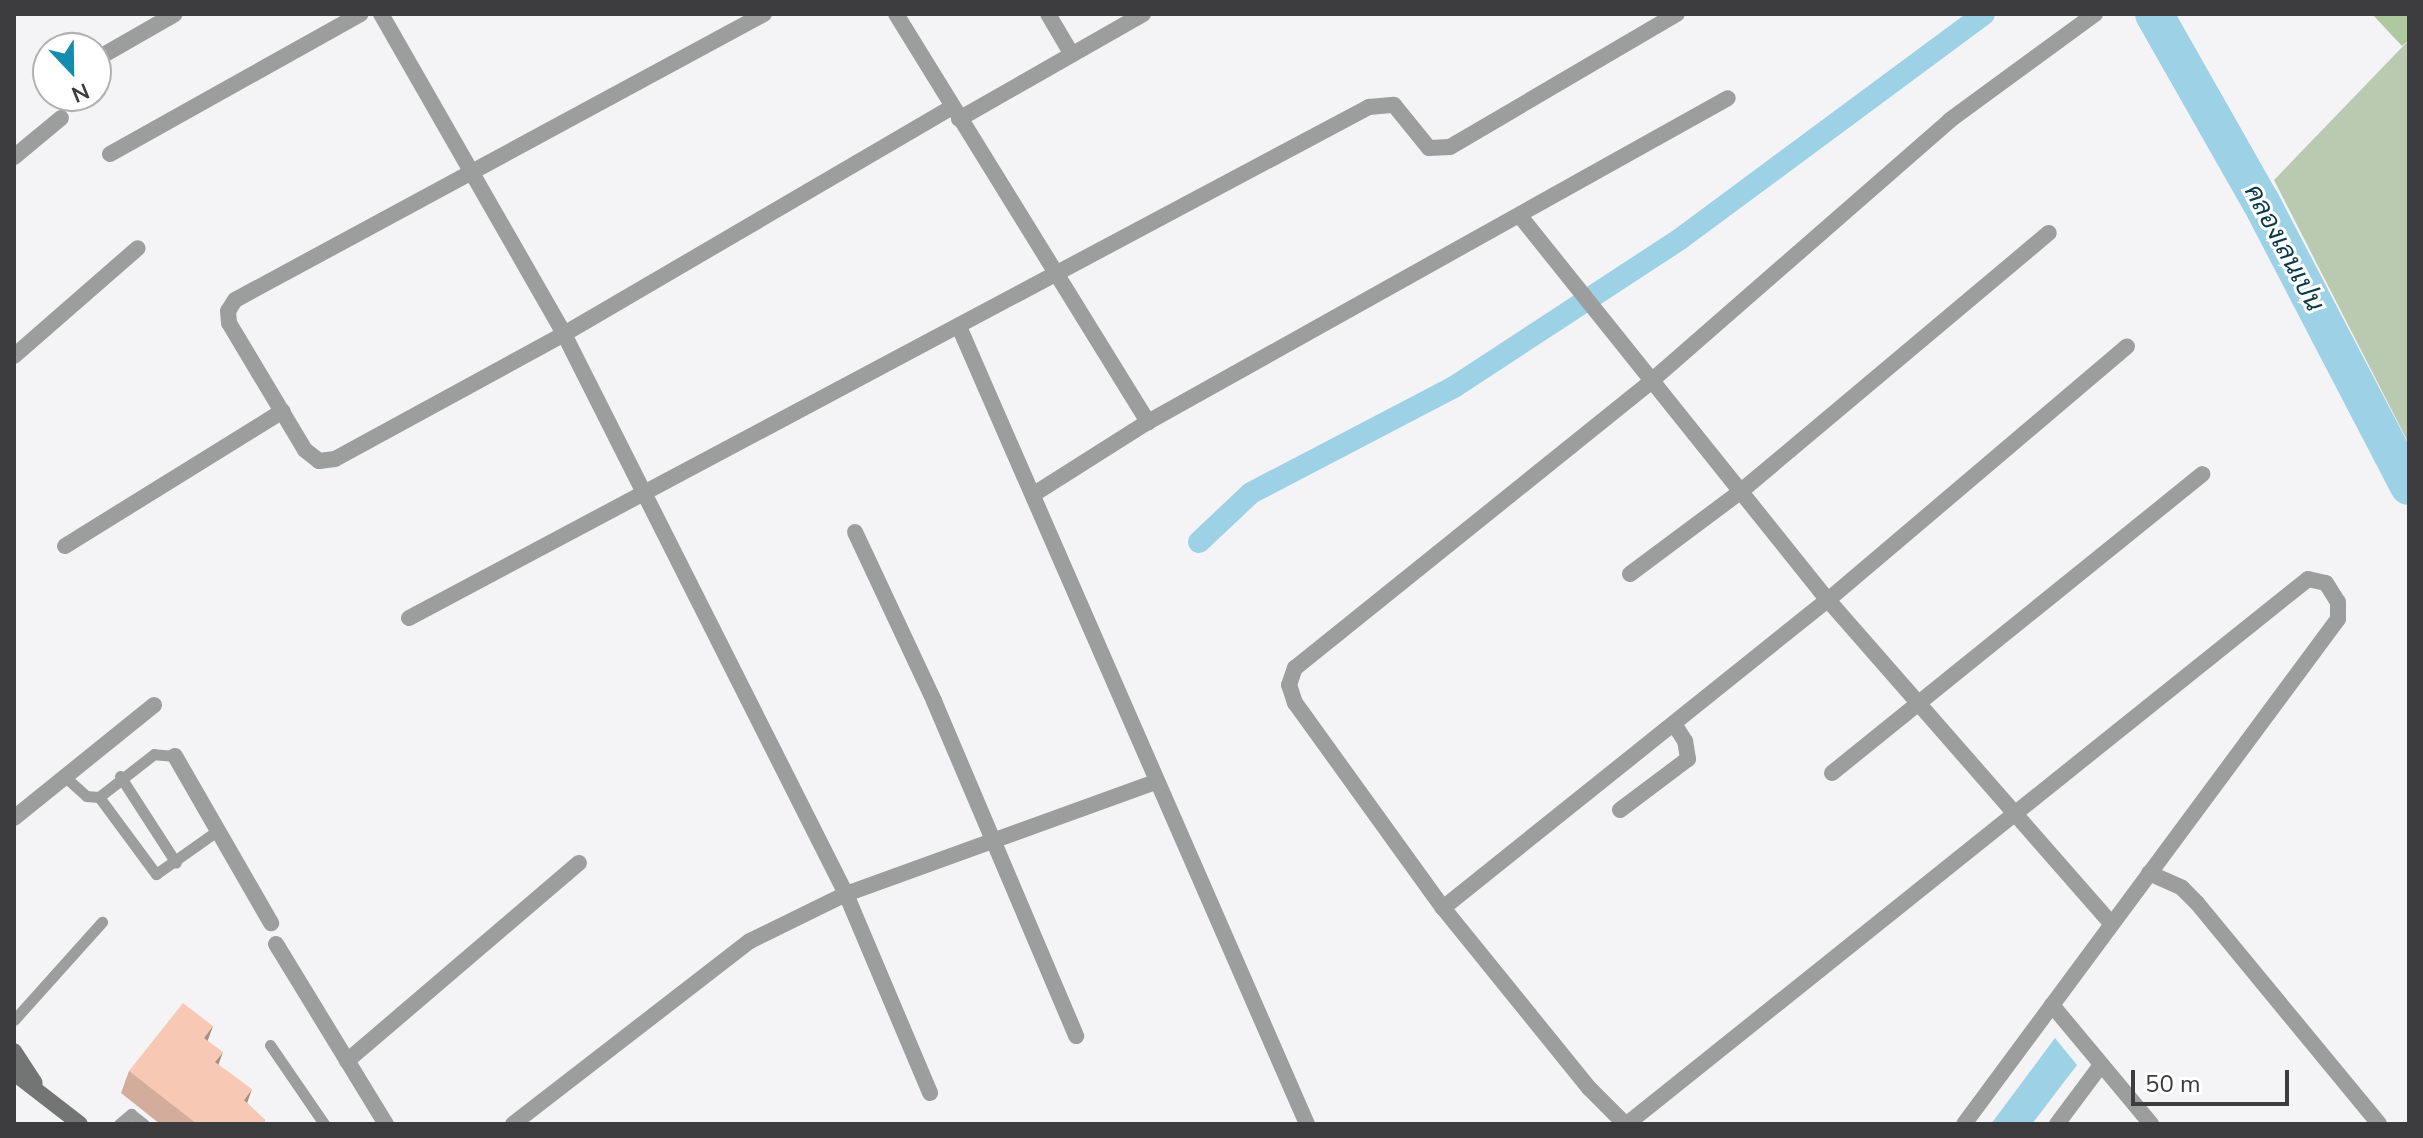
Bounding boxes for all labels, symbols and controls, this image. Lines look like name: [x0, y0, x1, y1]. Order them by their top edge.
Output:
north arrow: [32, 32, 112, 112]
text: N: [67, 75, 93, 109]
water label: คลองเลนเปน: [2238, 179, 2330, 317]
scale bar: [2135, 1054, 2293, 1104]
text: 50 m: [2145, 1068, 2201, 1100]

